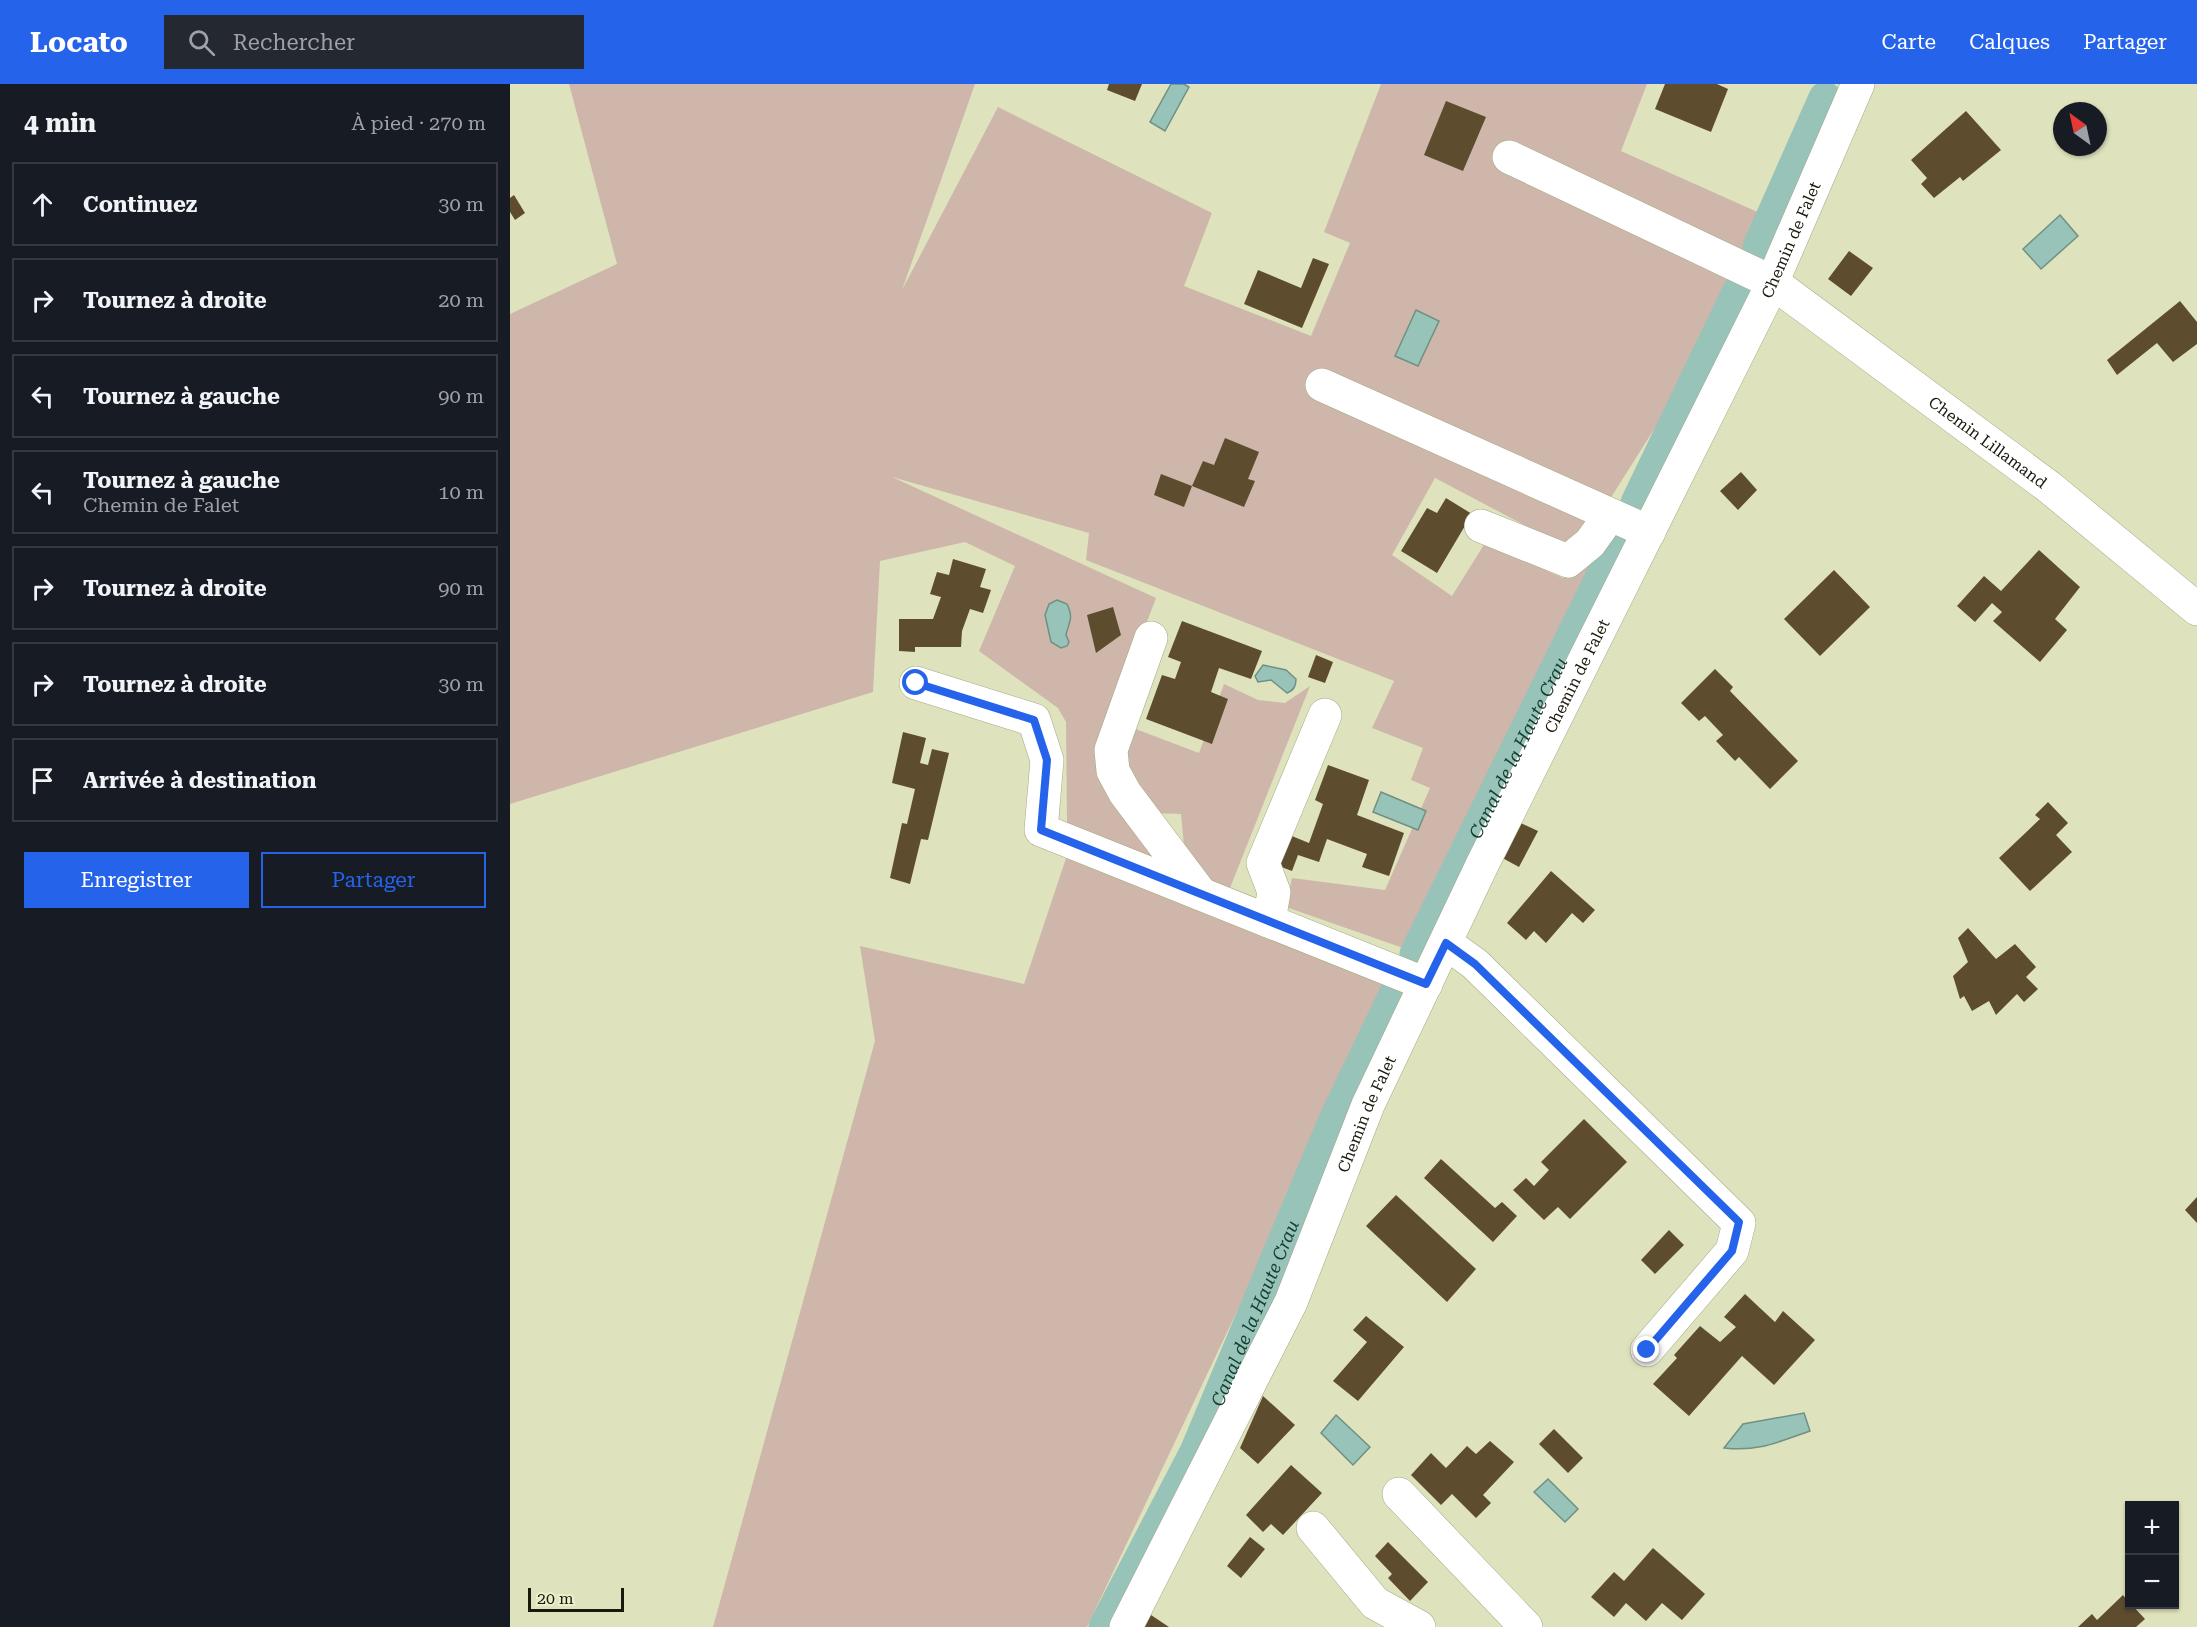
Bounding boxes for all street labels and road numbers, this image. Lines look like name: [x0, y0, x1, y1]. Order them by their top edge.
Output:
street label: Chemin de Falet: [1757, 179, 1824, 301]
street label: Chemin Lillamand: [1925, 392, 2051, 492]
street label: Chemin de Falet: [1540, 616, 1613, 736]
street label: Chemin de Falet: [1333, 1053, 1400, 1175]

